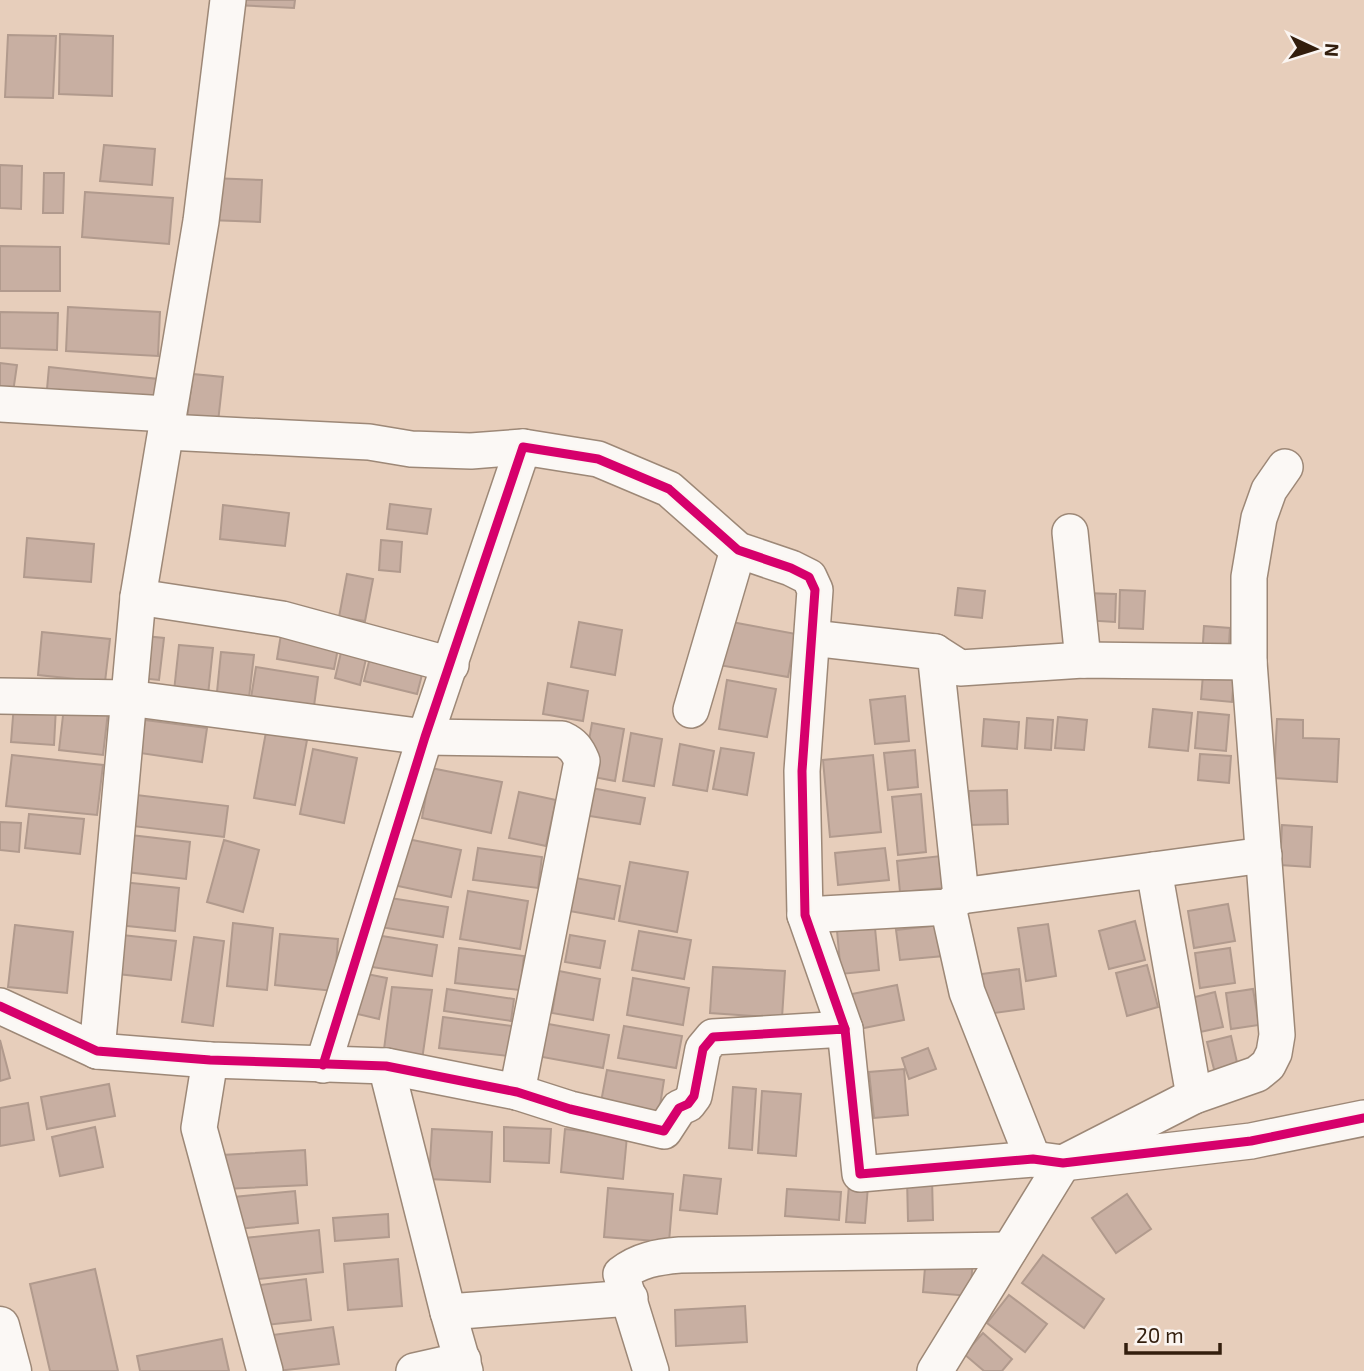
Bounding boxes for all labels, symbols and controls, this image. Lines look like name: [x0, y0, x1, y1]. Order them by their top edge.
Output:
north arrow: [1280, 14, 1350, 84]
text: N: [1321, 43, 1344, 58]
scale bar: [1126, 1312, 1220, 1356]
text: 20 m: [1136, 1322, 1184, 1347]

